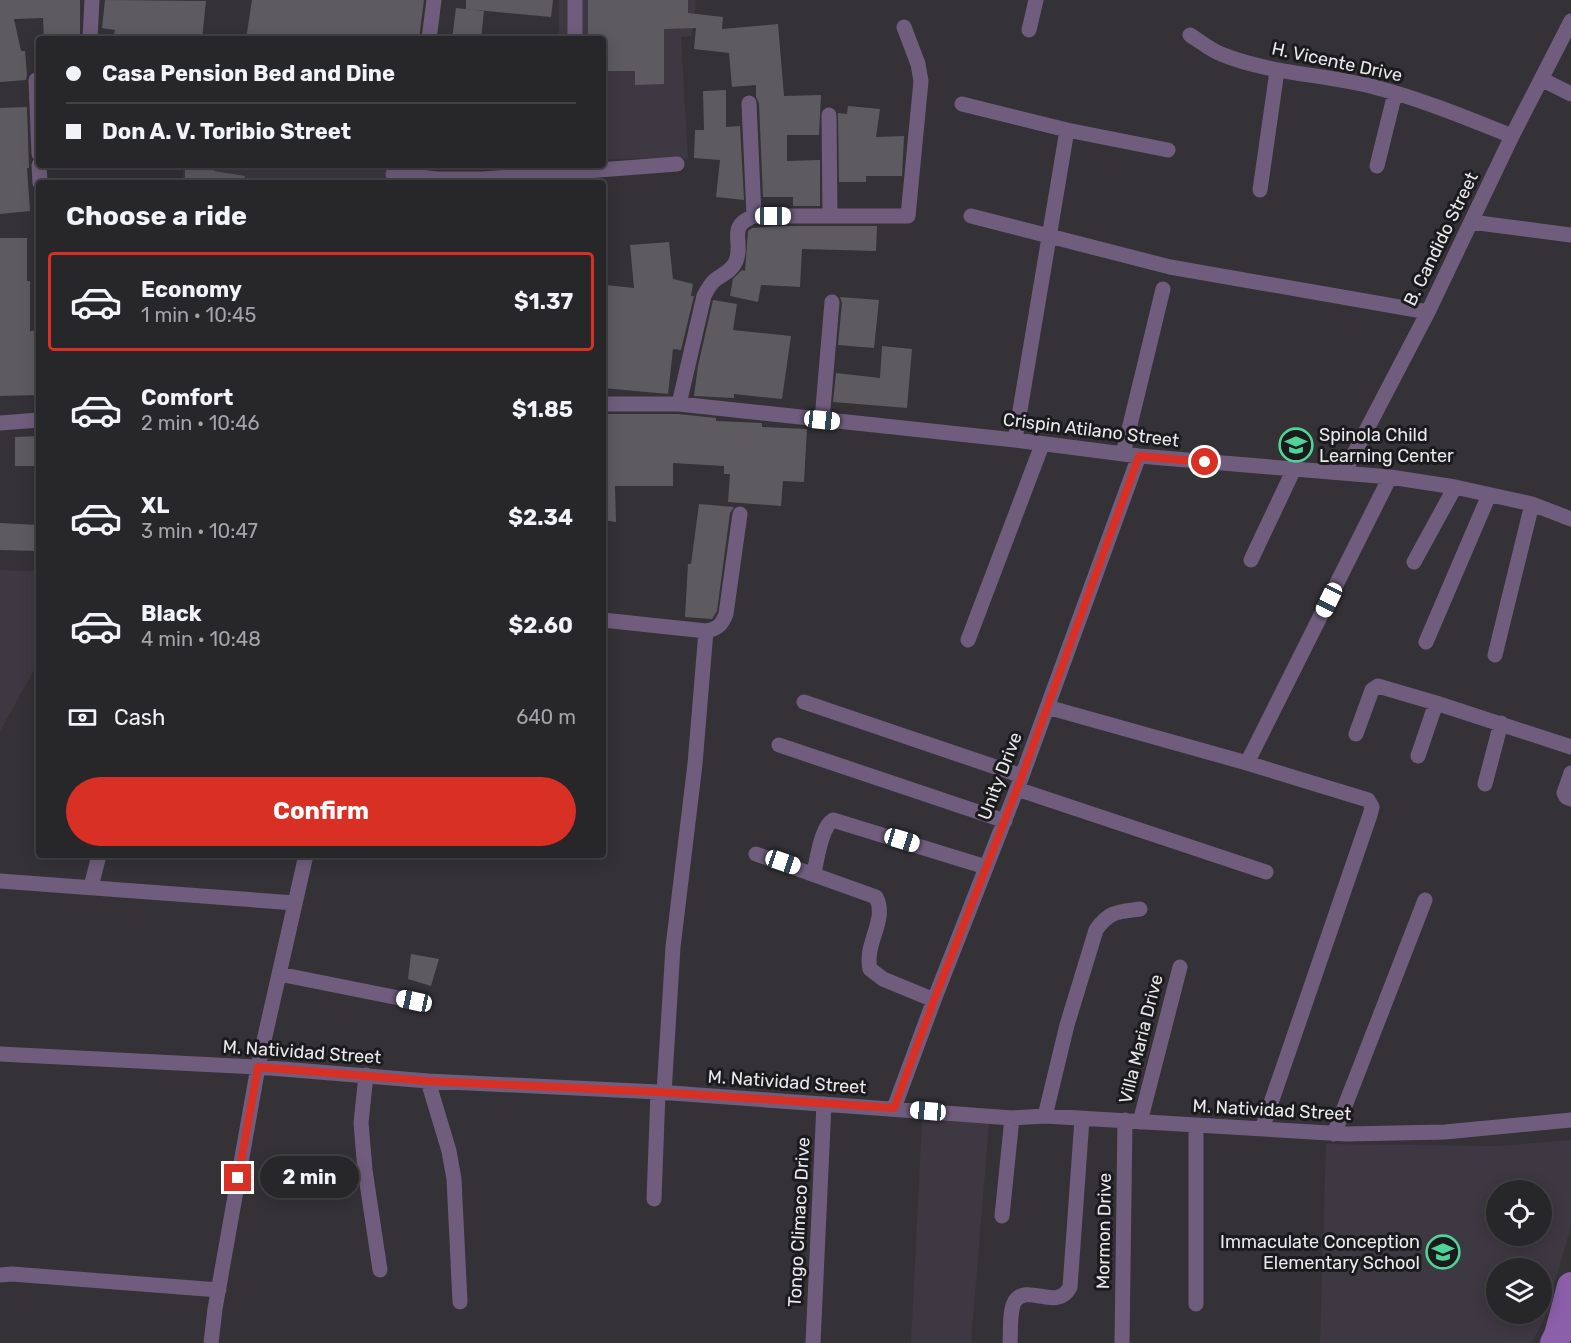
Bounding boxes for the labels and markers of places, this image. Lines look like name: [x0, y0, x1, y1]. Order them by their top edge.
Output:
place label: Spinola Child Learning Center: [1319, 424, 1454, 467]
school or university icon: Spinola Child Learning Center: [1278, 427, 1314, 463]
place label: Immaculate Conception Elementary School: [1220, 1231, 1420, 1274]
school or university icon: Immaculate Conception Elementary School: [1425, 1234, 1461, 1270]

